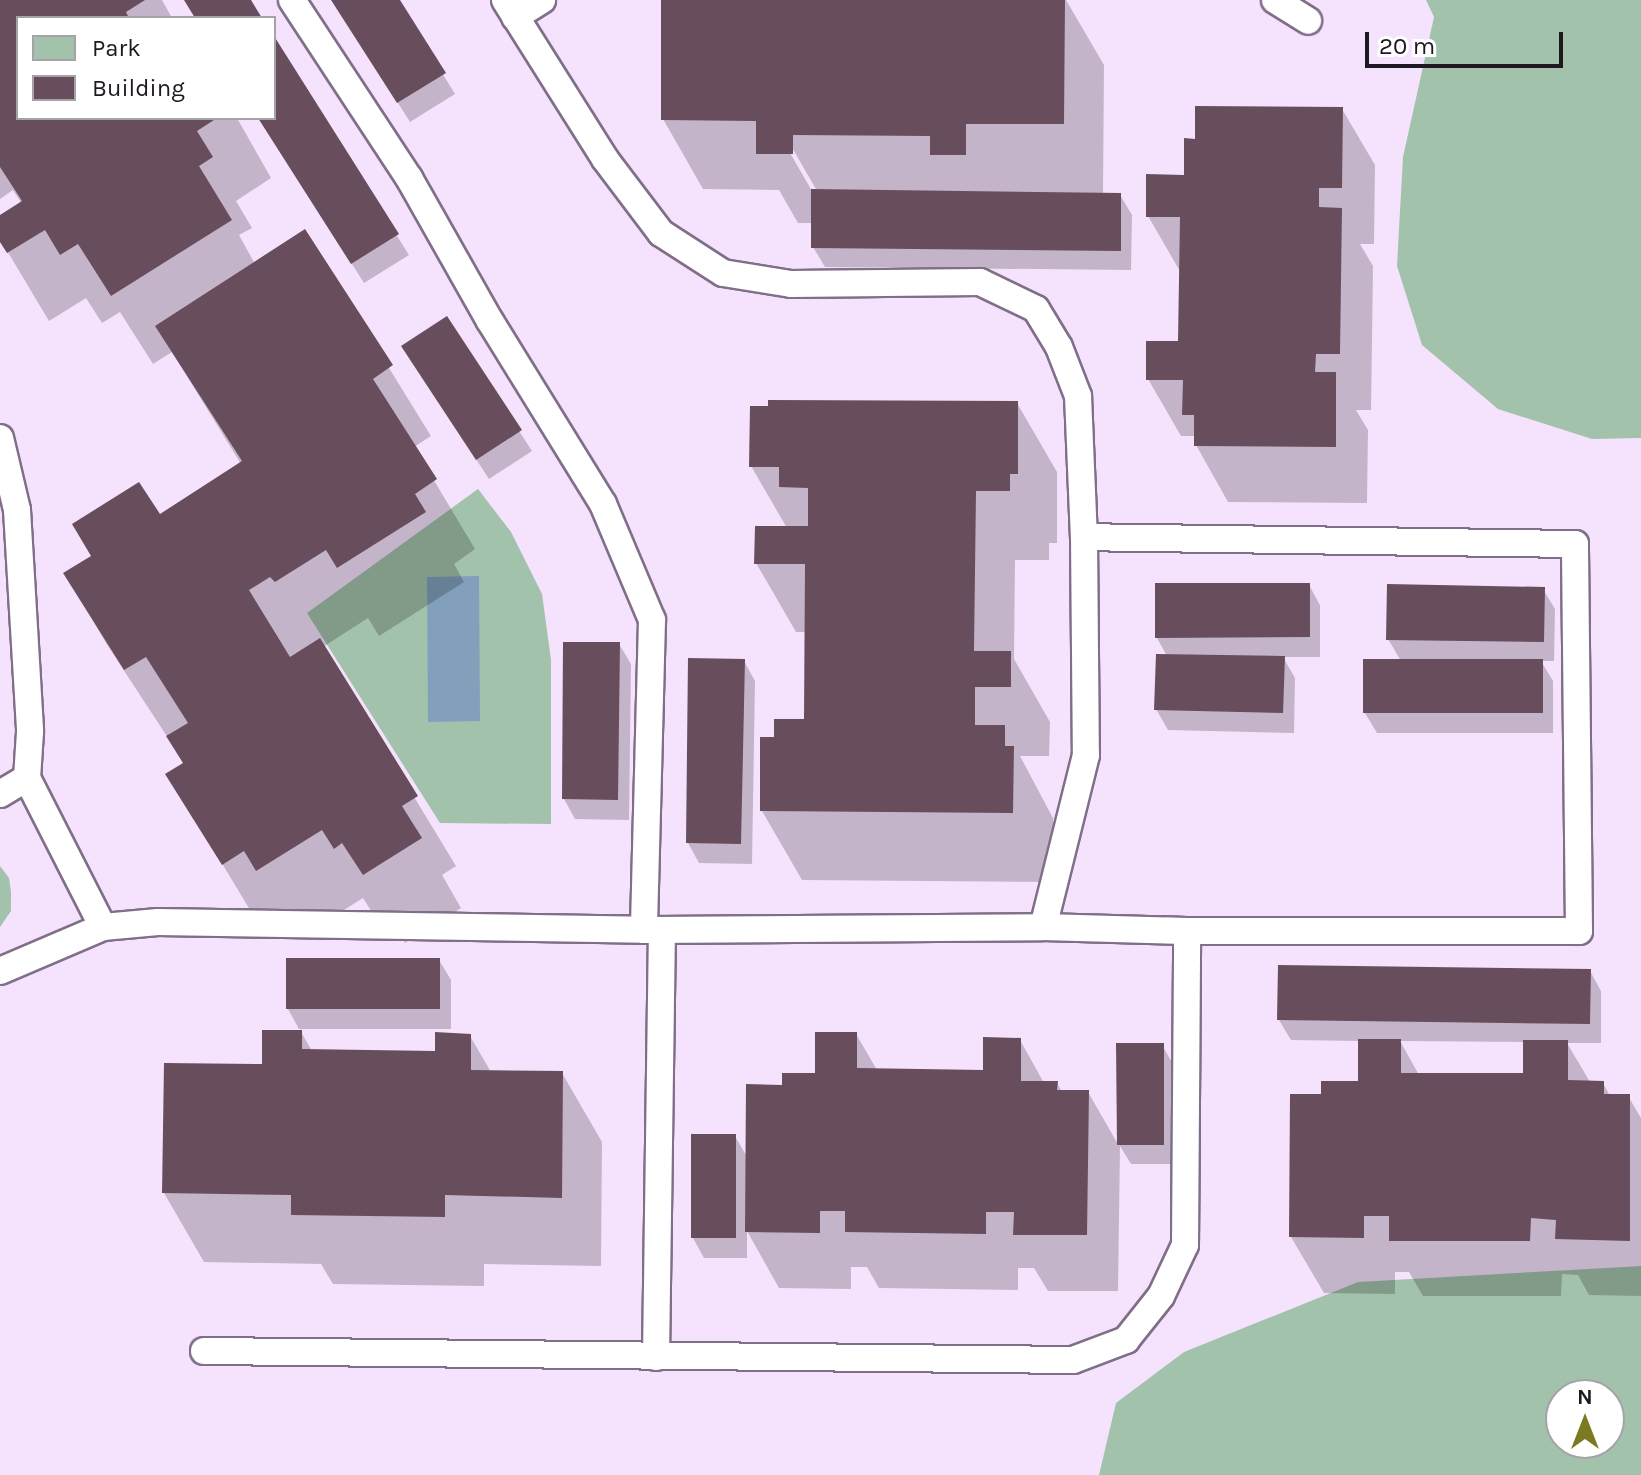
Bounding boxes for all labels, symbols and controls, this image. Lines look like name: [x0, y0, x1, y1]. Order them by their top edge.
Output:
legend: [16, 16, 276, 120]
scale bar: [1369, 16, 1567, 66]
text: 20 m: [1379, 32, 1435, 60]
text: Park: [92, 34, 141, 62]
text: Building: [92, 74, 185, 102]
north arrow: [1545, 1379, 1625, 1459]
text: N: [1577, 1384, 1593, 1410]

